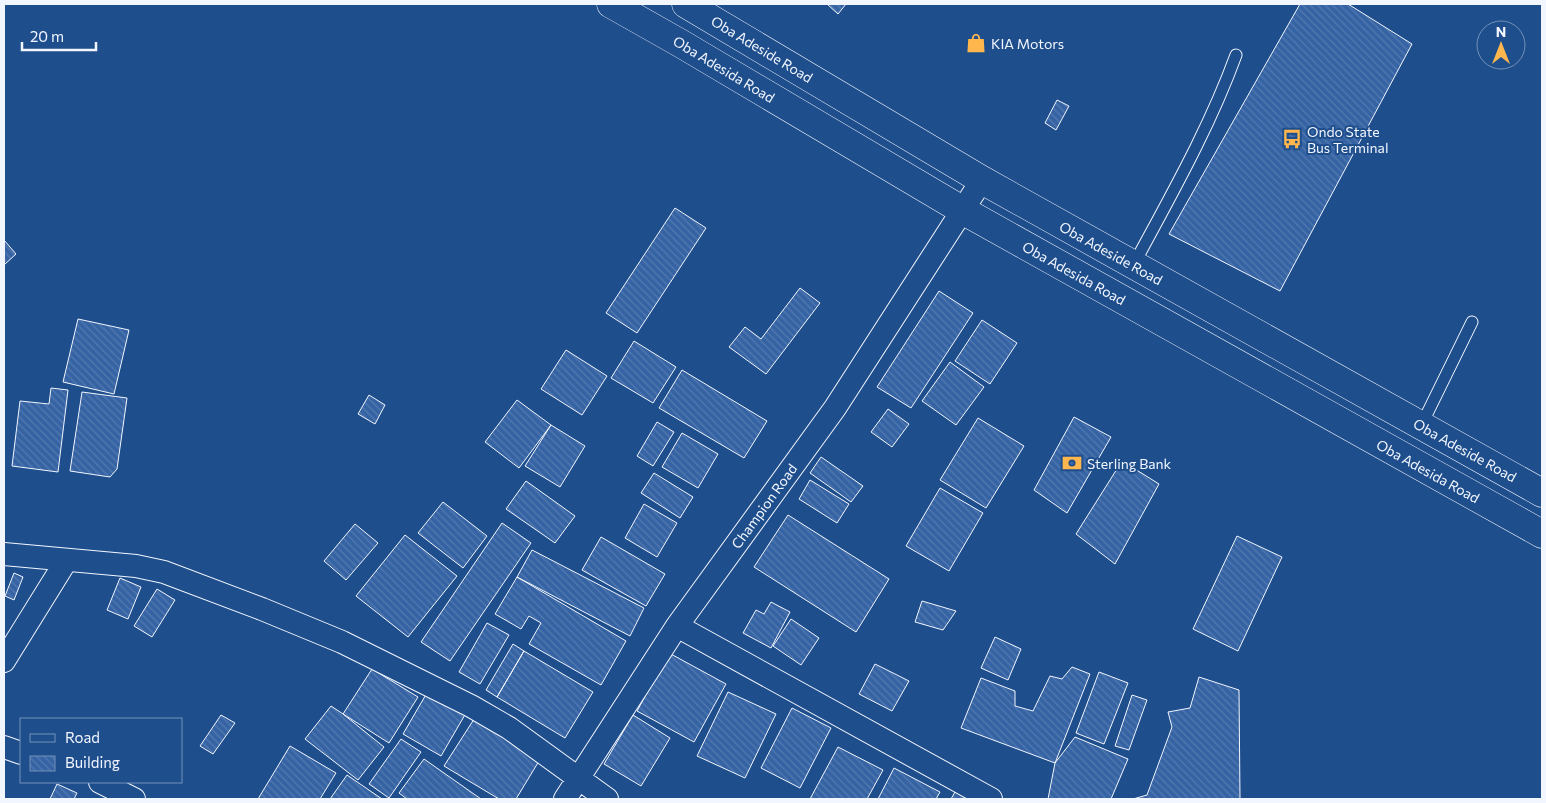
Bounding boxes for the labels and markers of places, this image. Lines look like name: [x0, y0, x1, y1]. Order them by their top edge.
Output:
shop icon: KIA Motors: [965, 32, 987, 54]
place label: KIA Motors: [991, 35, 1064, 52]
place label: Ondo State Bus Terminal: [1307, 123, 1389, 156]
bus stop icon: Ondo State Bus Terminal: [1281, 128, 1303, 150]
bank icon: Sterling Bank: [1061, 452, 1083, 474]
place label: Sterling Bank: [1087, 455, 1172, 472]

